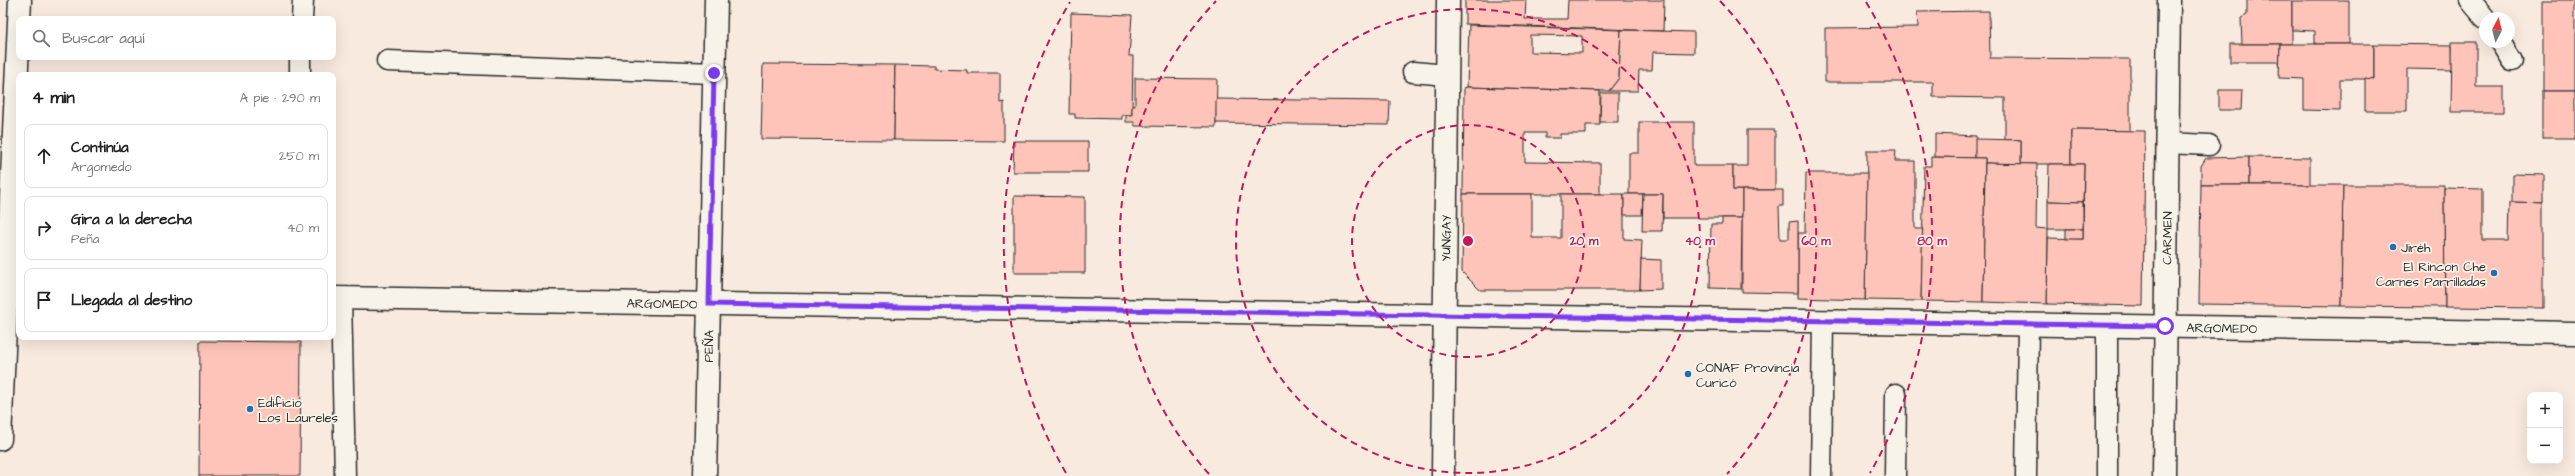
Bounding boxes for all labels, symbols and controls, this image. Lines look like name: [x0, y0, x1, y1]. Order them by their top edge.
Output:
north arrow: [2479, 12, 2515, 48]
search box: [16, 16, 336, 60]
icon: search: [30, 27, 52, 49]
text: Buscar aquí: [62, 28, 144, 49]
route end: [705, 64, 723, 82]
text: 4 min: [32, 86, 75, 110]
text: A pie · 290 m: [240, 89, 320, 107]
text: Continúa: [71, 137, 129, 158]
icon: ahead: [33, 145, 55, 167]
text: 250 m: [279, 147, 319, 165]
text: Argomedo: [71, 158, 132, 176]
text: Gira a la derecha: [71, 209, 192, 230]
street label: CARMEN: [2158, 211, 2177, 265]
street label: YUNGAY: [1437, 215, 1456, 261]
icon: right: [33, 217, 55, 239]
text: 40 m: [287, 219, 319, 237]
text: Peña: [71, 230, 99, 248]
text: 20 m: [1569, 233, 1599, 250]
text: 40 m: [1685, 233, 1716, 250]
text: 60 m: [1801, 233, 1831, 250]
text: 80 m: [1917, 233, 1947, 250]
centre of rings: [1461, 234, 1475, 248]
place label: Jiréh: [2401, 239, 2431, 257]
marker: Jiréh: [2388, 242, 2398, 252]
place label: El Rincon Che Carnes Parrilladas: [2376, 258, 2486, 291]
marker: El Rincon Che Carnes Parrilladas: [2489, 268, 2499, 278]
icon: arrive: [33, 289, 55, 311]
text: Llegada al destino: [71, 290, 192, 311]
street label: ARGOMEDO: [626, 295, 698, 314]
route start: [2156, 317, 2174, 335]
street label: ARGOMEDO: [2186, 319, 2258, 338]
street label: PEÑA: [700, 329, 718, 363]
place label: CONAF Provincia Curicó: [1696, 359, 1800, 392]
marker: CONAF Provincia Curicó: [1683, 369, 1693, 379]
map controls: [2527, 392, 2563, 464]
button: +: [2527, 392, 2563, 428]
place label: Edificio Los Laureles: [258, 394, 339, 427]
marker: Edificio Los Laureles: [245, 404, 255, 414]
button: −: [2527, 428, 2563, 464]

